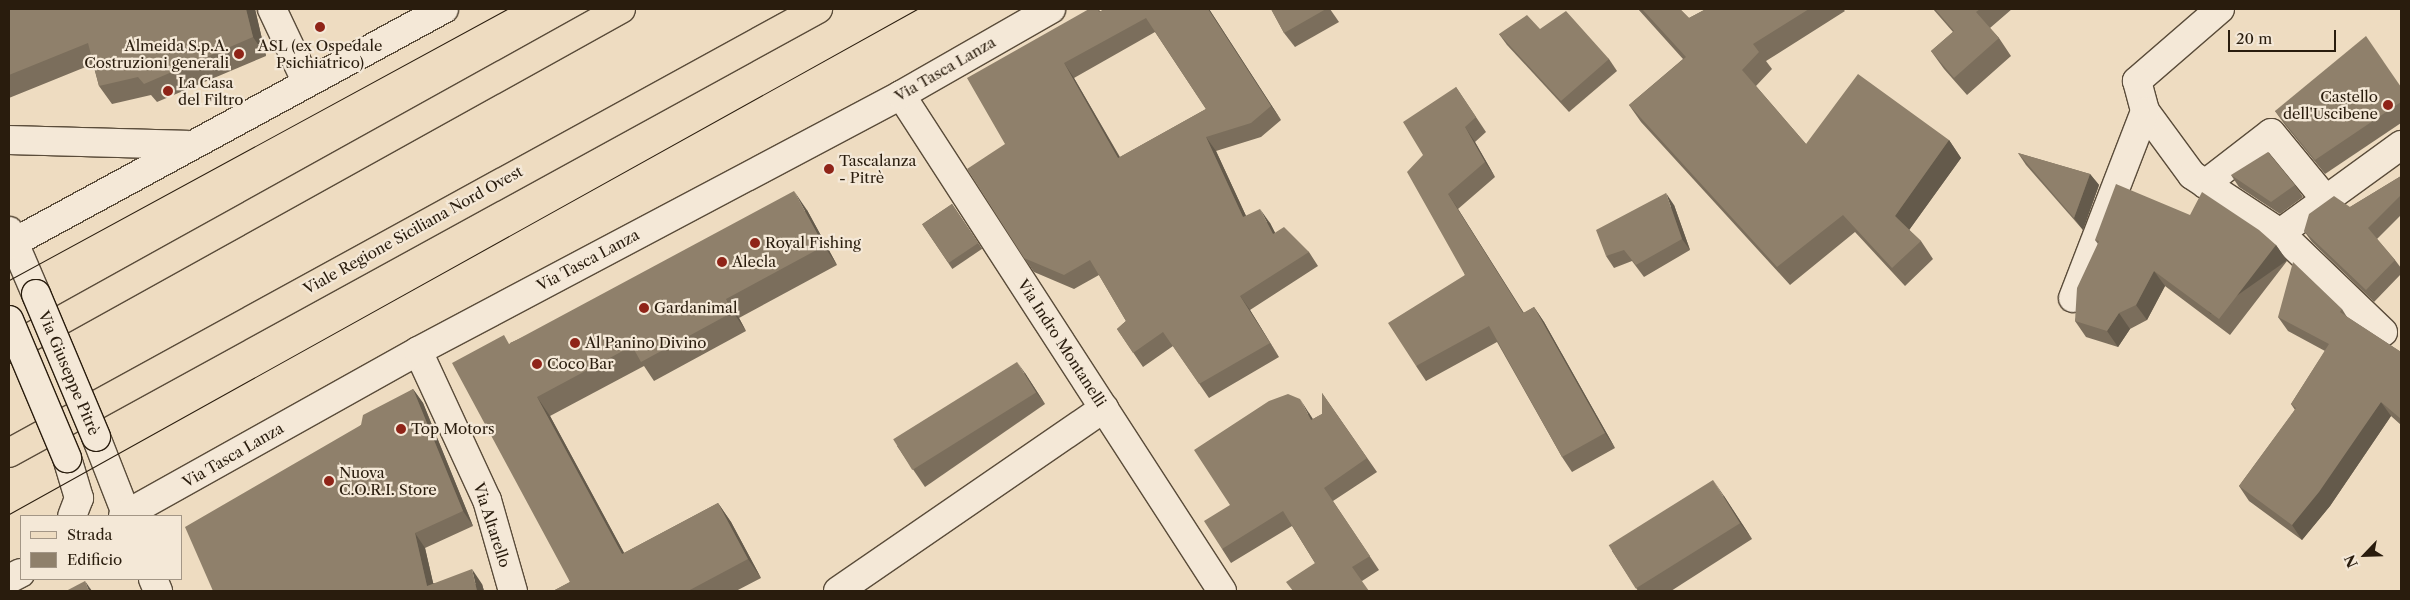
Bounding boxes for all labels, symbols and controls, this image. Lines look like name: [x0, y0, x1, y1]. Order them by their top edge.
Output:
marker: ASL (ex Ospedale Psichiatrico): [313, 20, 327, 34]
scale bar: [2230, 20, 2338, 52]
text: 20 m: [2236, 29, 2272, 48]
street label: Via Tasca Lanza: [891, 33, 999, 105]
place label: Almeida S.p.A. Costruzioni generali: [84, 36, 229, 71]
place label: ASL (ex Ospedale Psichiatrico): [257, 36, 383, 71]
marker: Almeida S.p.A. Costruzioni generali: [233, 48, 245, 60]
place label: La Casa del Filtro: [178, 73, 243, 108]
marker: La Casa del Filtro: [162, 85, 174, 97]
place label: Castello dell'Uscibene: [2283, 87, 2378, 122]
marker: Castello dell'Uscibene: [2382, 99, 2394, 111]
place label: Tascalanza - Pitrè: [839, 151, 916, 186]
street label: Viale Regione Siciliana Nord Ovest: [300, 162, 526, 298]
marker: Tascalanza - Pitrè: [823, 163, 835, 175]
street label: Via Tasca Lanza: [533, 225, 643, 295]
place label: Royal Fishing: [765, 234, 861, 252]
marker: Royal Fishing: [749, 237, 761, 249]
place label: Alecla: [732, 253, 776, 271]
marker: Alecla: [716, 256, 728, 268]
street label: Via Indro Montanelli: [1014, 276, 1110, 410]
place label: Gardanimal: [654, 299, 737, 317]
marker: Gardanimal: [638, 302, 650, 314]
street label: Via Giuseppe Pitrè: [35, 308, 103, 438]
place label: Al Panino Divino: [585, 334, 707, 352]
marker: Al Panino Divino: [569, 337, 581, 349]
place label: Coco Bar: [547, 355, 614, 373]
marker: Coco Bar: [531, 358, 543, 370]
street label: Via Tasca Lanza: [179, 419, 287, 491]
place label: Top Motors: [411, 420, 495, 438]
marker: Top Motors: [395, 423, 407, 435]
place label: Nuova C.O.R.I. Store: [339, 463, 437, 498]
marker: Nuova C.O.R.I. Store: [323, 475, 335, 487]
street label: Via Altarello: [470, 480, 514, 570]
legend: [20, 515, 182, 580]
text: Strada: [67, 525, 113, 544]
north arrow: [2340, 530, 2390, 580]
text: Edificio: [67, 550, 122, 569]
text: N: [2341, 552, 2362, 570]

